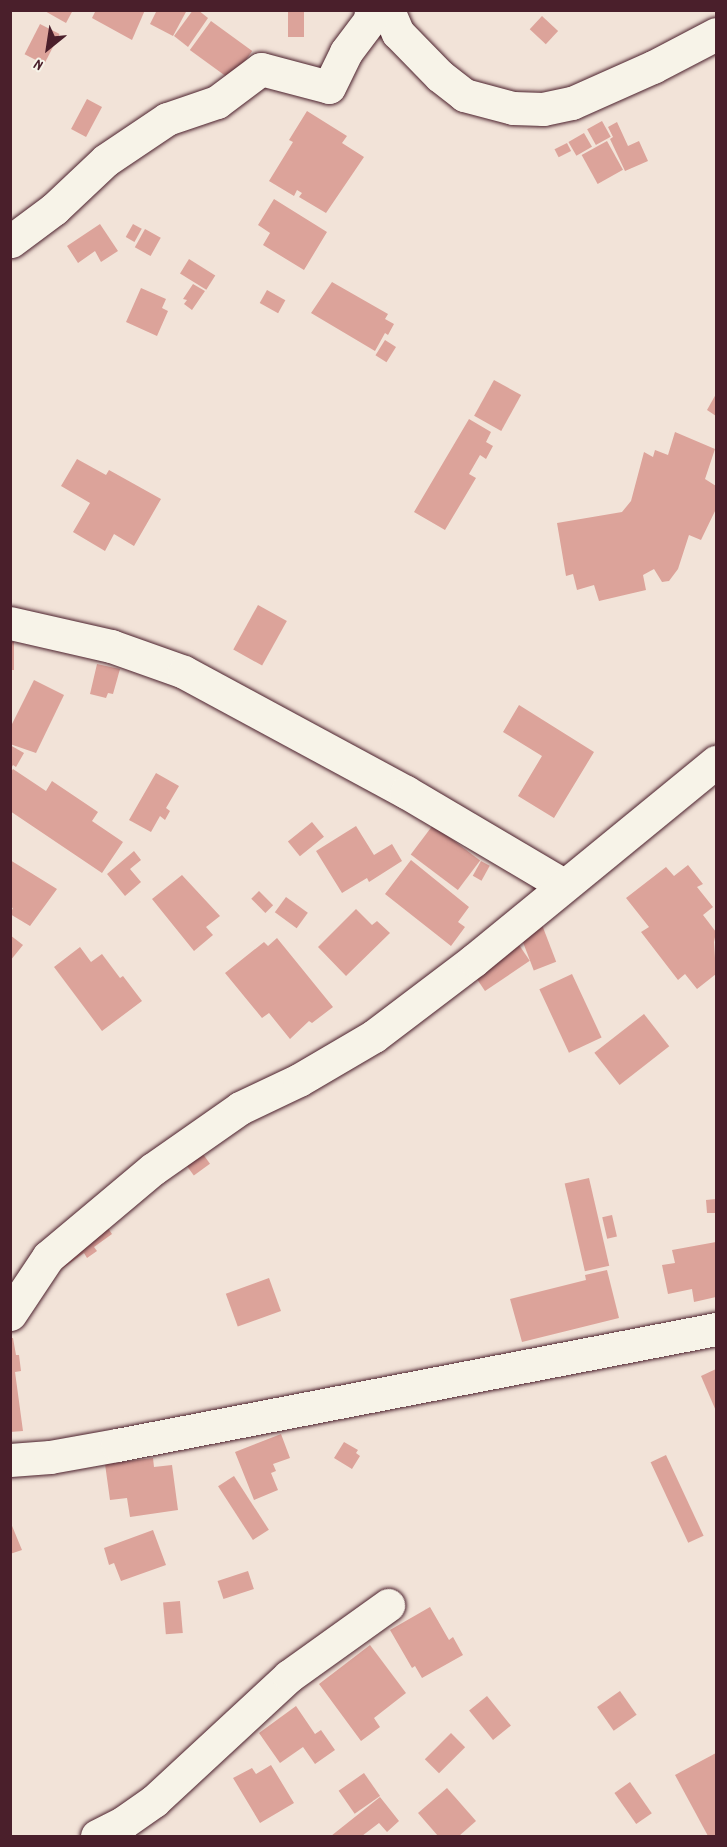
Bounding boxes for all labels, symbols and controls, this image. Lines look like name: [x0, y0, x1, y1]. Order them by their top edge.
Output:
north arrow: [18, 18, 78, 78]
text: N: [30, 52, 48, 76]

